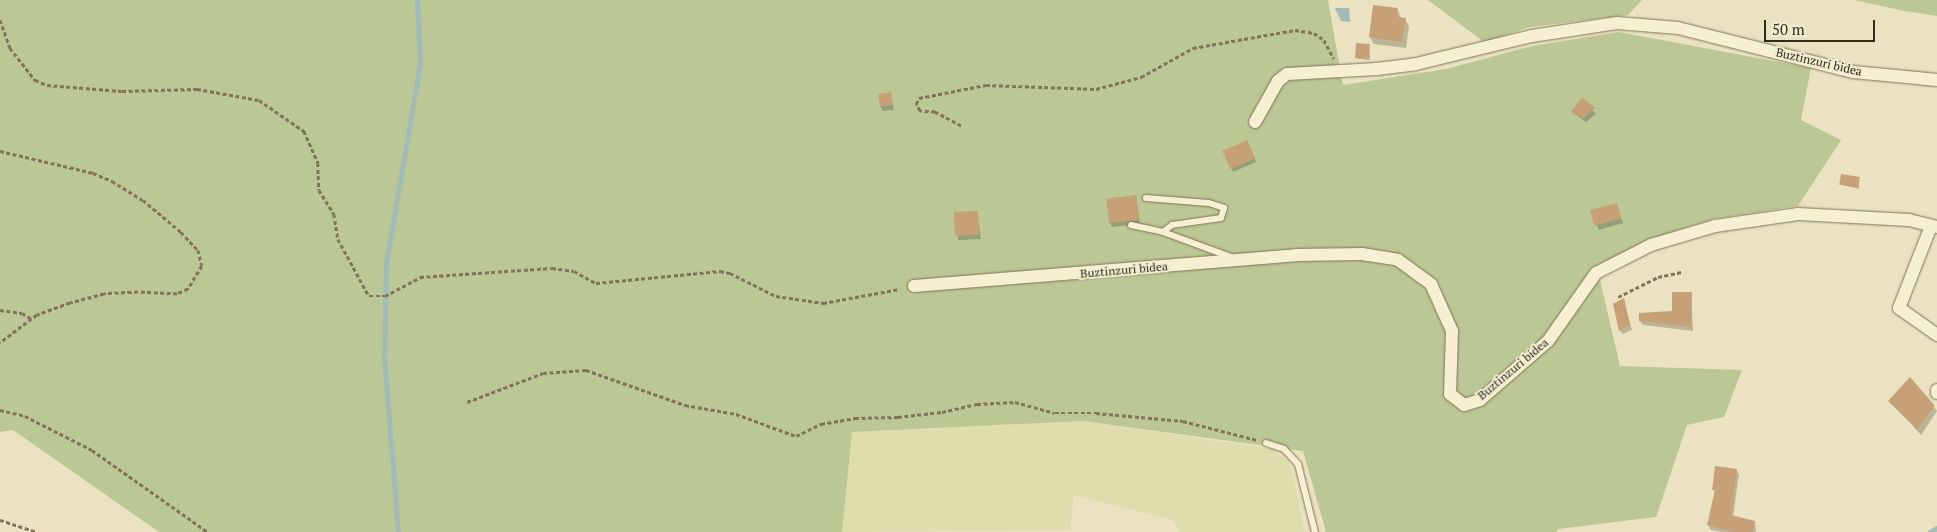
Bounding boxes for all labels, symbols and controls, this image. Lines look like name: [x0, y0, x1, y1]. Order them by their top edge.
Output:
scale bar: [1767, 10, 1878, 42]
text: 50 m: [1772, 19, 1805, 39]
street label: Buztinzuri bidea: [1774, 45, 1864, 79]
street label: Buztinzuri bidea: [1079, 259, 1169, 281]
street label: Buztinzuri bidea: [1475, 335, 1551, 403]

